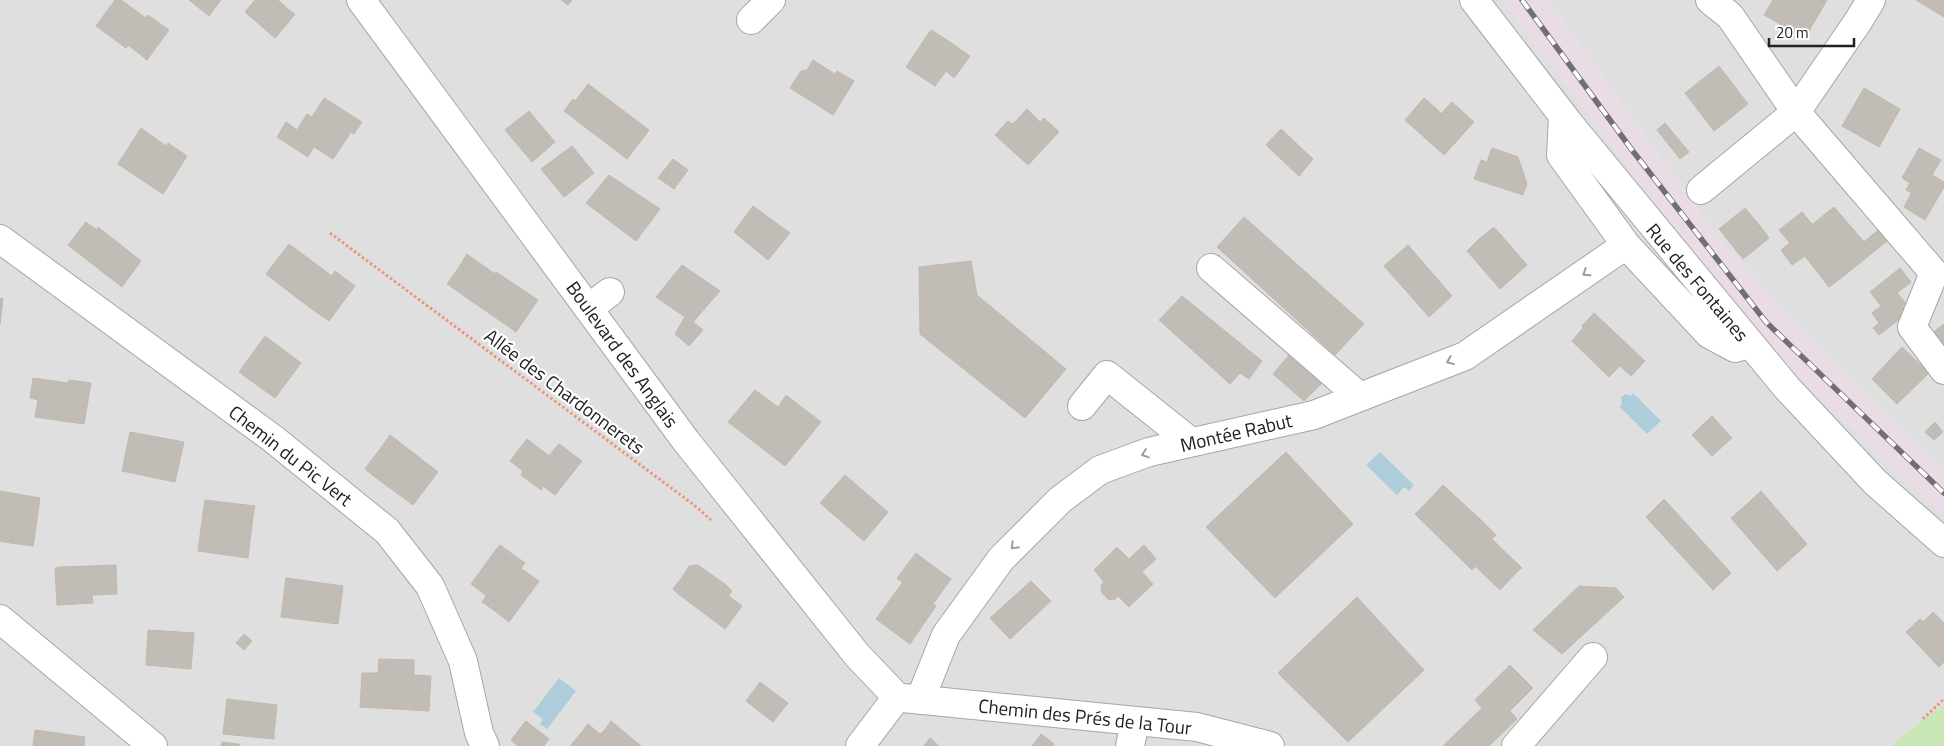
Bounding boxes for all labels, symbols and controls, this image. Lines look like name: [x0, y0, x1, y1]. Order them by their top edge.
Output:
scale bar: [1769, 15, 1854, 47]
text: 20 m: [1776, 21, 1809, 44]
street label: Rue des Fontaines: [1640, 216, 1756, 348]
one-way arrow: [1582, 267, 1592, 276]
street label: Boulevard des Anglais: [560, 274, 686, 434]
street label: Allée des Chardonnerets: [479, 321, 651, 461]
one-way arrow: [1447, 356, 1455, 366]
street label: Chemin du Pic Vert: [223, 397, 359, 513]
street label: Montée Rabut: [1177, 405, 1295, 459]
one-way arrow: [1141, 448, 1150, 458]
one-way arrow: [1011, 540, 1020, 549]
street label: Chemin des Prés de la Tour: [977, 690, 1194, 742]

